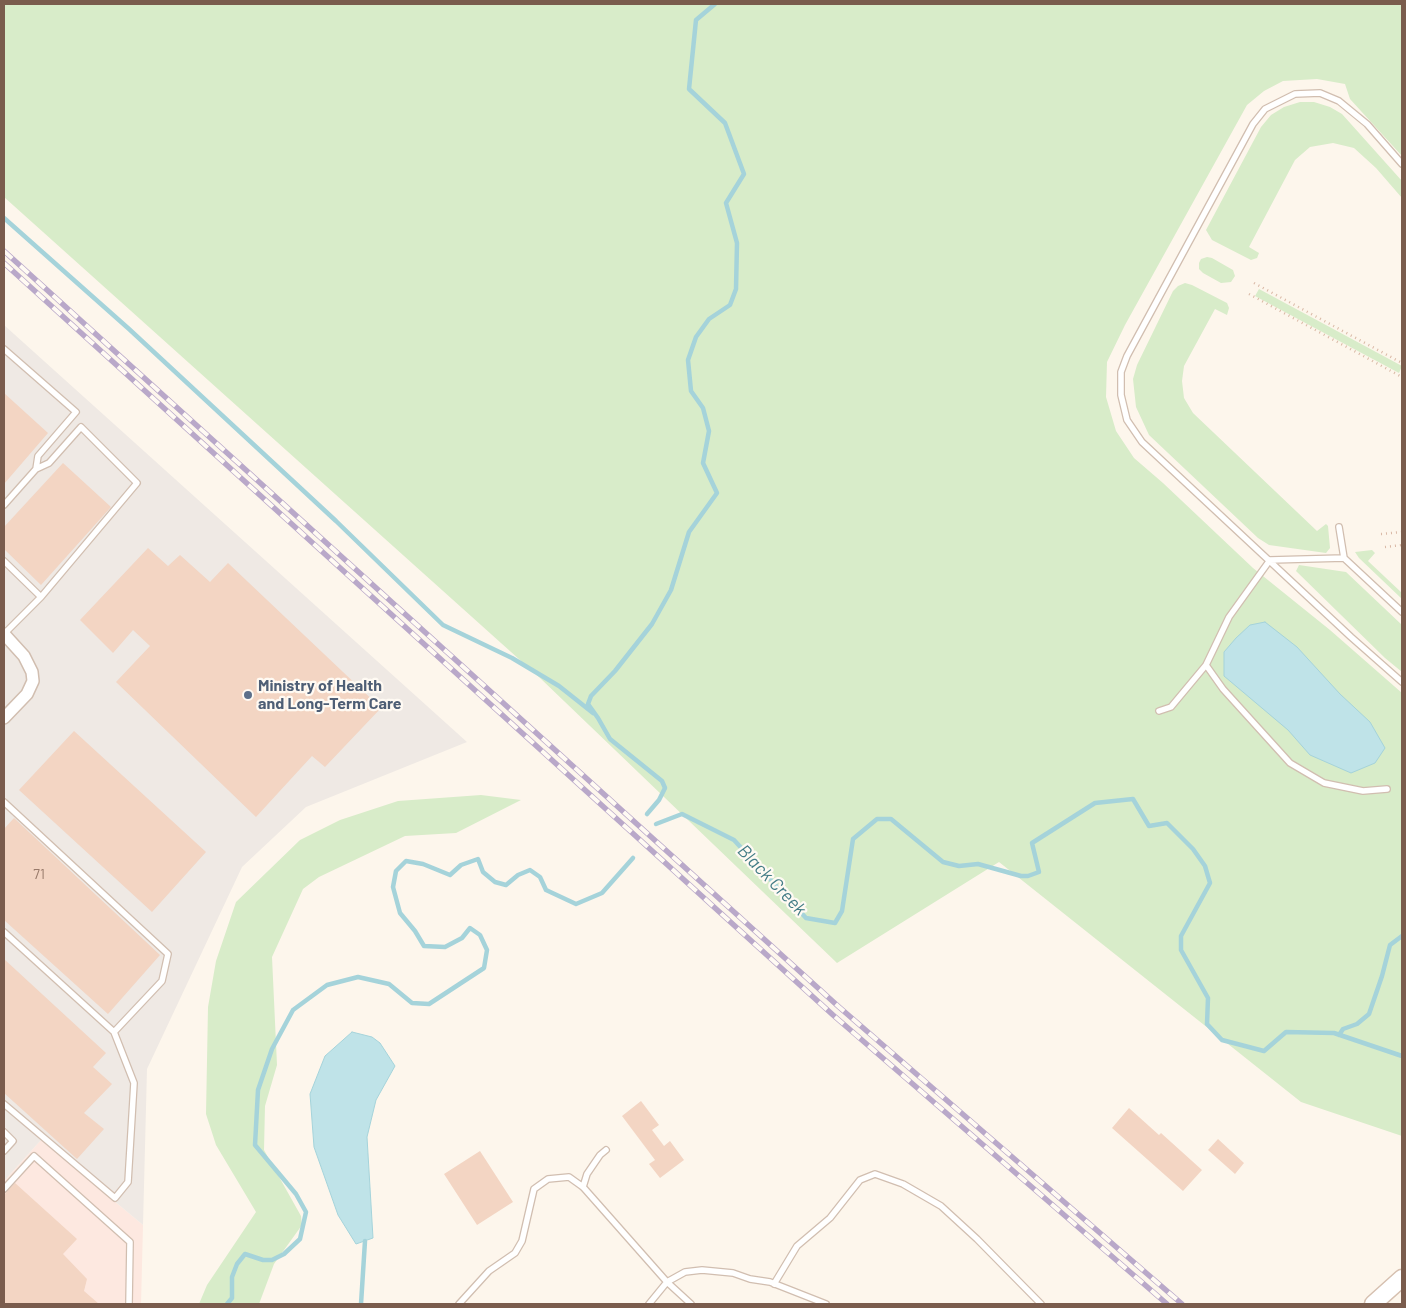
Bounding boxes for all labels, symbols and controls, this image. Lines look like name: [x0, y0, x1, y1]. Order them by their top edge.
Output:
place label: Ministry of Health and Long-Term Care: [258, 676, 402, 714]
marker: Ministry of Health and Long-Term Care: [242, 689, 254, 701]
water label: Black Creek: [733, 840, 811, 920]
house number: 71: [33, 866, 45, 882]

